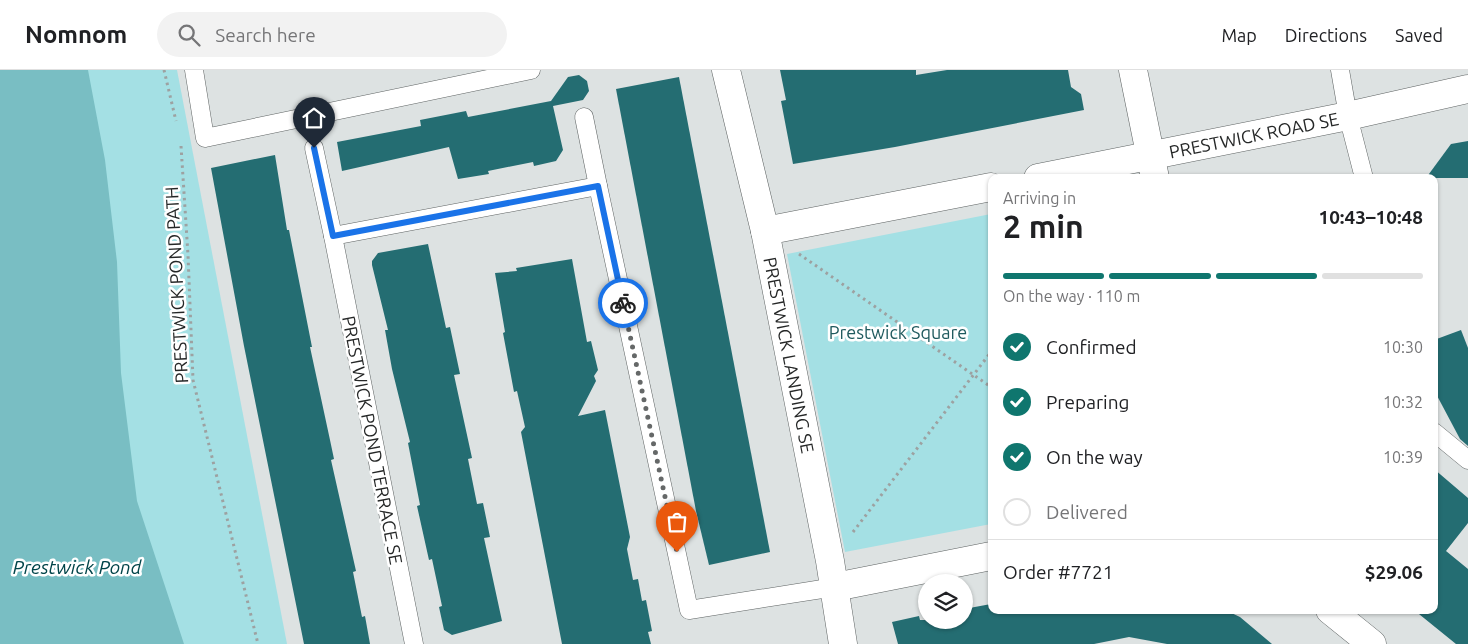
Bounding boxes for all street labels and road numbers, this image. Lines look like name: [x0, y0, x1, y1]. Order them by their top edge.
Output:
street label: PRESTWICK ROAD SE: [1167, 108, 1340, 162]
street label: PRESTWICK POND PATH: [161, 186, 191, 384]
street label: PRESTWICK LANDING SE: [760, 255, 818, 455]
street label: PRESTWICK POND TERRACE SE: [339, 314, 407, 566]

